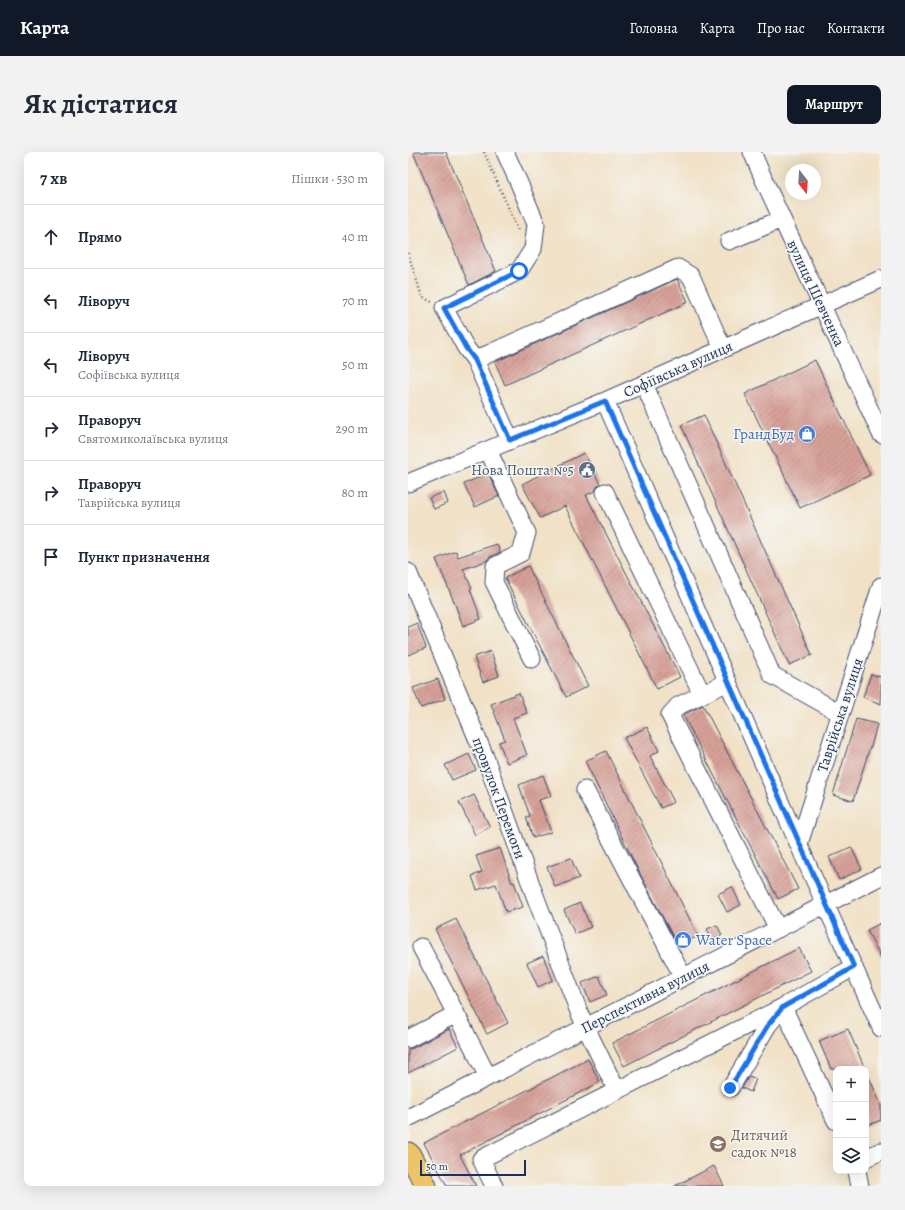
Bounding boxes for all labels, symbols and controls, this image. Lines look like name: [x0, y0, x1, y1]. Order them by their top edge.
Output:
text: Карта: [20, 15, 69, 41]
text: Головна: [629, 19, 678, 38]
text: Карта: [700, 19, 735, 38]
text: Про нас: [757, 19, 805, 38]
text: Контакти: [827, 19, 885, 38]
text: Як дістатися: [24, 85, 178, 123]
button: Маршрут: [787, 85, 881, 124]
north arrow: [785, 164, 821, 200]
text: 7 хв: [40, 167, 68, 190]
text: Пішки · 530 m: [291, 170, 368, 187]
icon: ahead: [40, 226, 62, 248]
text: Прямо: [78, 227, 122, 247]
text: 40 m: [342, 228, 368, 245]
street label: вулиця Шевченка: [783, 236, 850, 350]
route start: [510, 262, 528, 280]
icon: left: [40, 290, 62, 312]
text: Ліворуч: [78, 291, 130, 311]
text: 70 m: [342, 292, 368, 309]
street label: Софіївська вулиця: [620, 336, 736, 402]
text: Ліворуч: [78, 346, 130, 366]
icon: left: [40, 354, 62, 376]
text: 50 m: [342, 356, 368, 373]
text: Софіївська вулиця: [78, 366, 180, 383]
text: Праворуч: [78, 410, 141, 430]
icon: right: [40, 418, 62, 440]
text: 290 m: [336, 420, 368, 437]
place label: ГрандБуд: [733, 424, 794, 444]
shop icon: ГрандБуд: [797, 424, 817, 444]
text: Святомиколаївська вулиця: [78, 430, 228, 447]
place label: Нова Пошта №5: [471, 460, 574, 480]
public building icon: Нова Пошта №5: [577, 460, 597, 480]
text: Праворуч: [78, 474, 141, 494]
icon: right: [40, 482, 62, 504]
text: 80 m: [341, 484, 368, 501]
text: Таврійська вулиця: [78, 494, 181, 511]
icon: arrive: [40, 546, 62, 568]
text: Пункт призначення: [78, 547, 210, 567]
street label: Таврійська вулиця: [812, 656, 868, 774]
street label: провулок Перемоги: [468, 734, 530, 862]
shop icon: Water Space: [673, 930, 693, 950]
place label: Water Space: [695, 930, 772, 950]
street label: Перспективна вулиця: [577, 956, 713, 1038]
map controls: [833, 1066, 869, 1174]
button: +: [833, 1066, 869, 1102]
route end: [721, 1079, 739, 1097]
button: −: [833, 1102, 869, 1138]
place label: Дитячий садок №18: [731, 1125, 797, 1162]
school or university icon: Дитячий садок №18: [708, 1134, 728, 1154]
button: layers: [833, 1138, 869, 1174]
scale bar: [420, 1158, 526, 1177]
text: 50 m: [426, 1159, 448, 1174]

